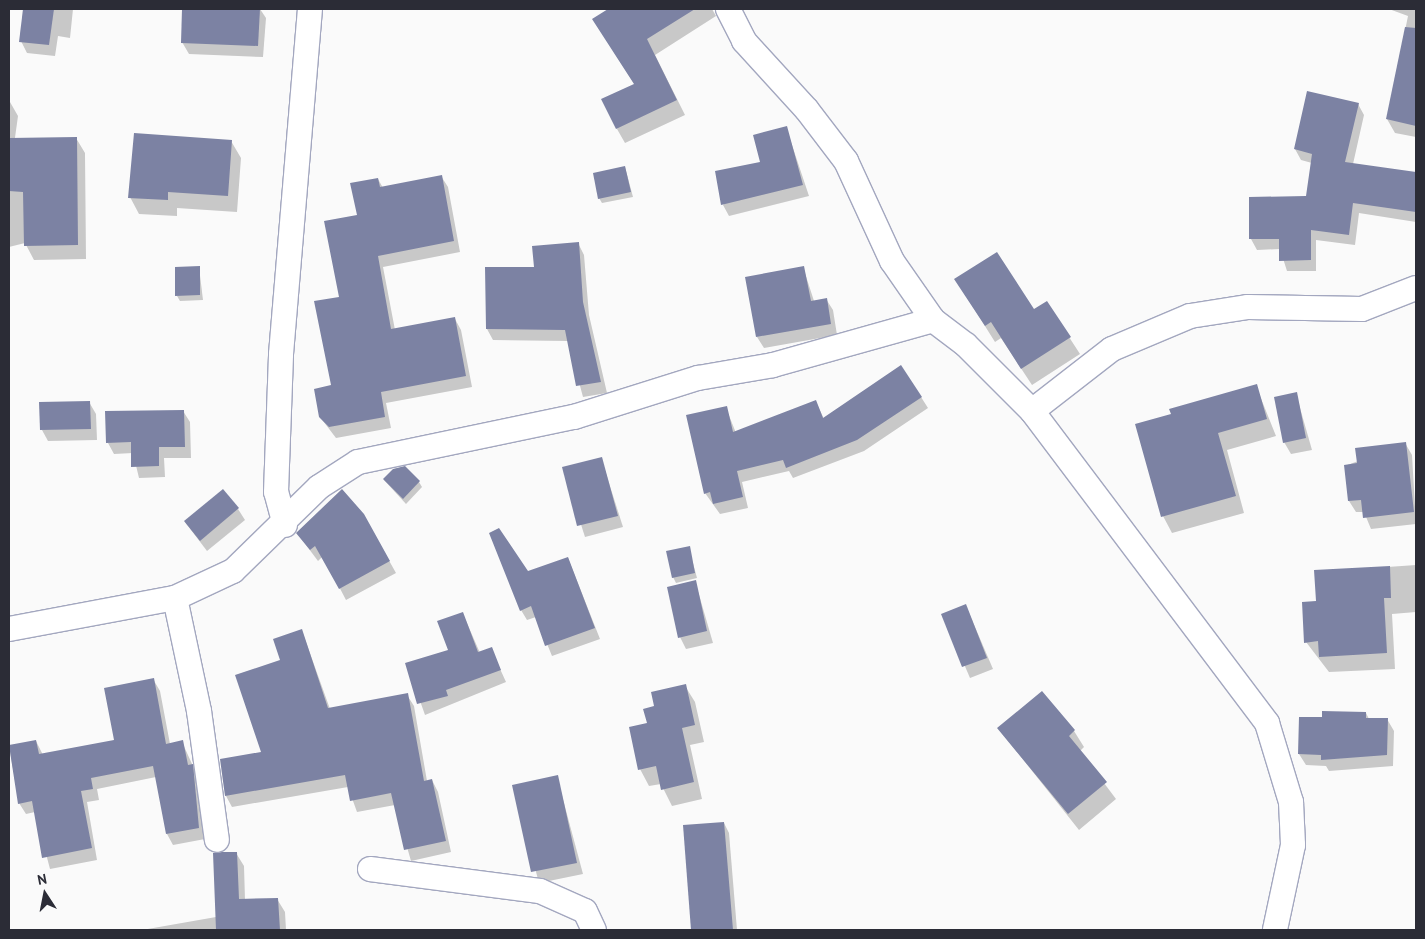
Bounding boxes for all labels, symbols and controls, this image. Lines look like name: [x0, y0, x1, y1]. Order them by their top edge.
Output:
north arrow: [20, 869, 70, 919]
text: N: [36, 870, 48, 889]

